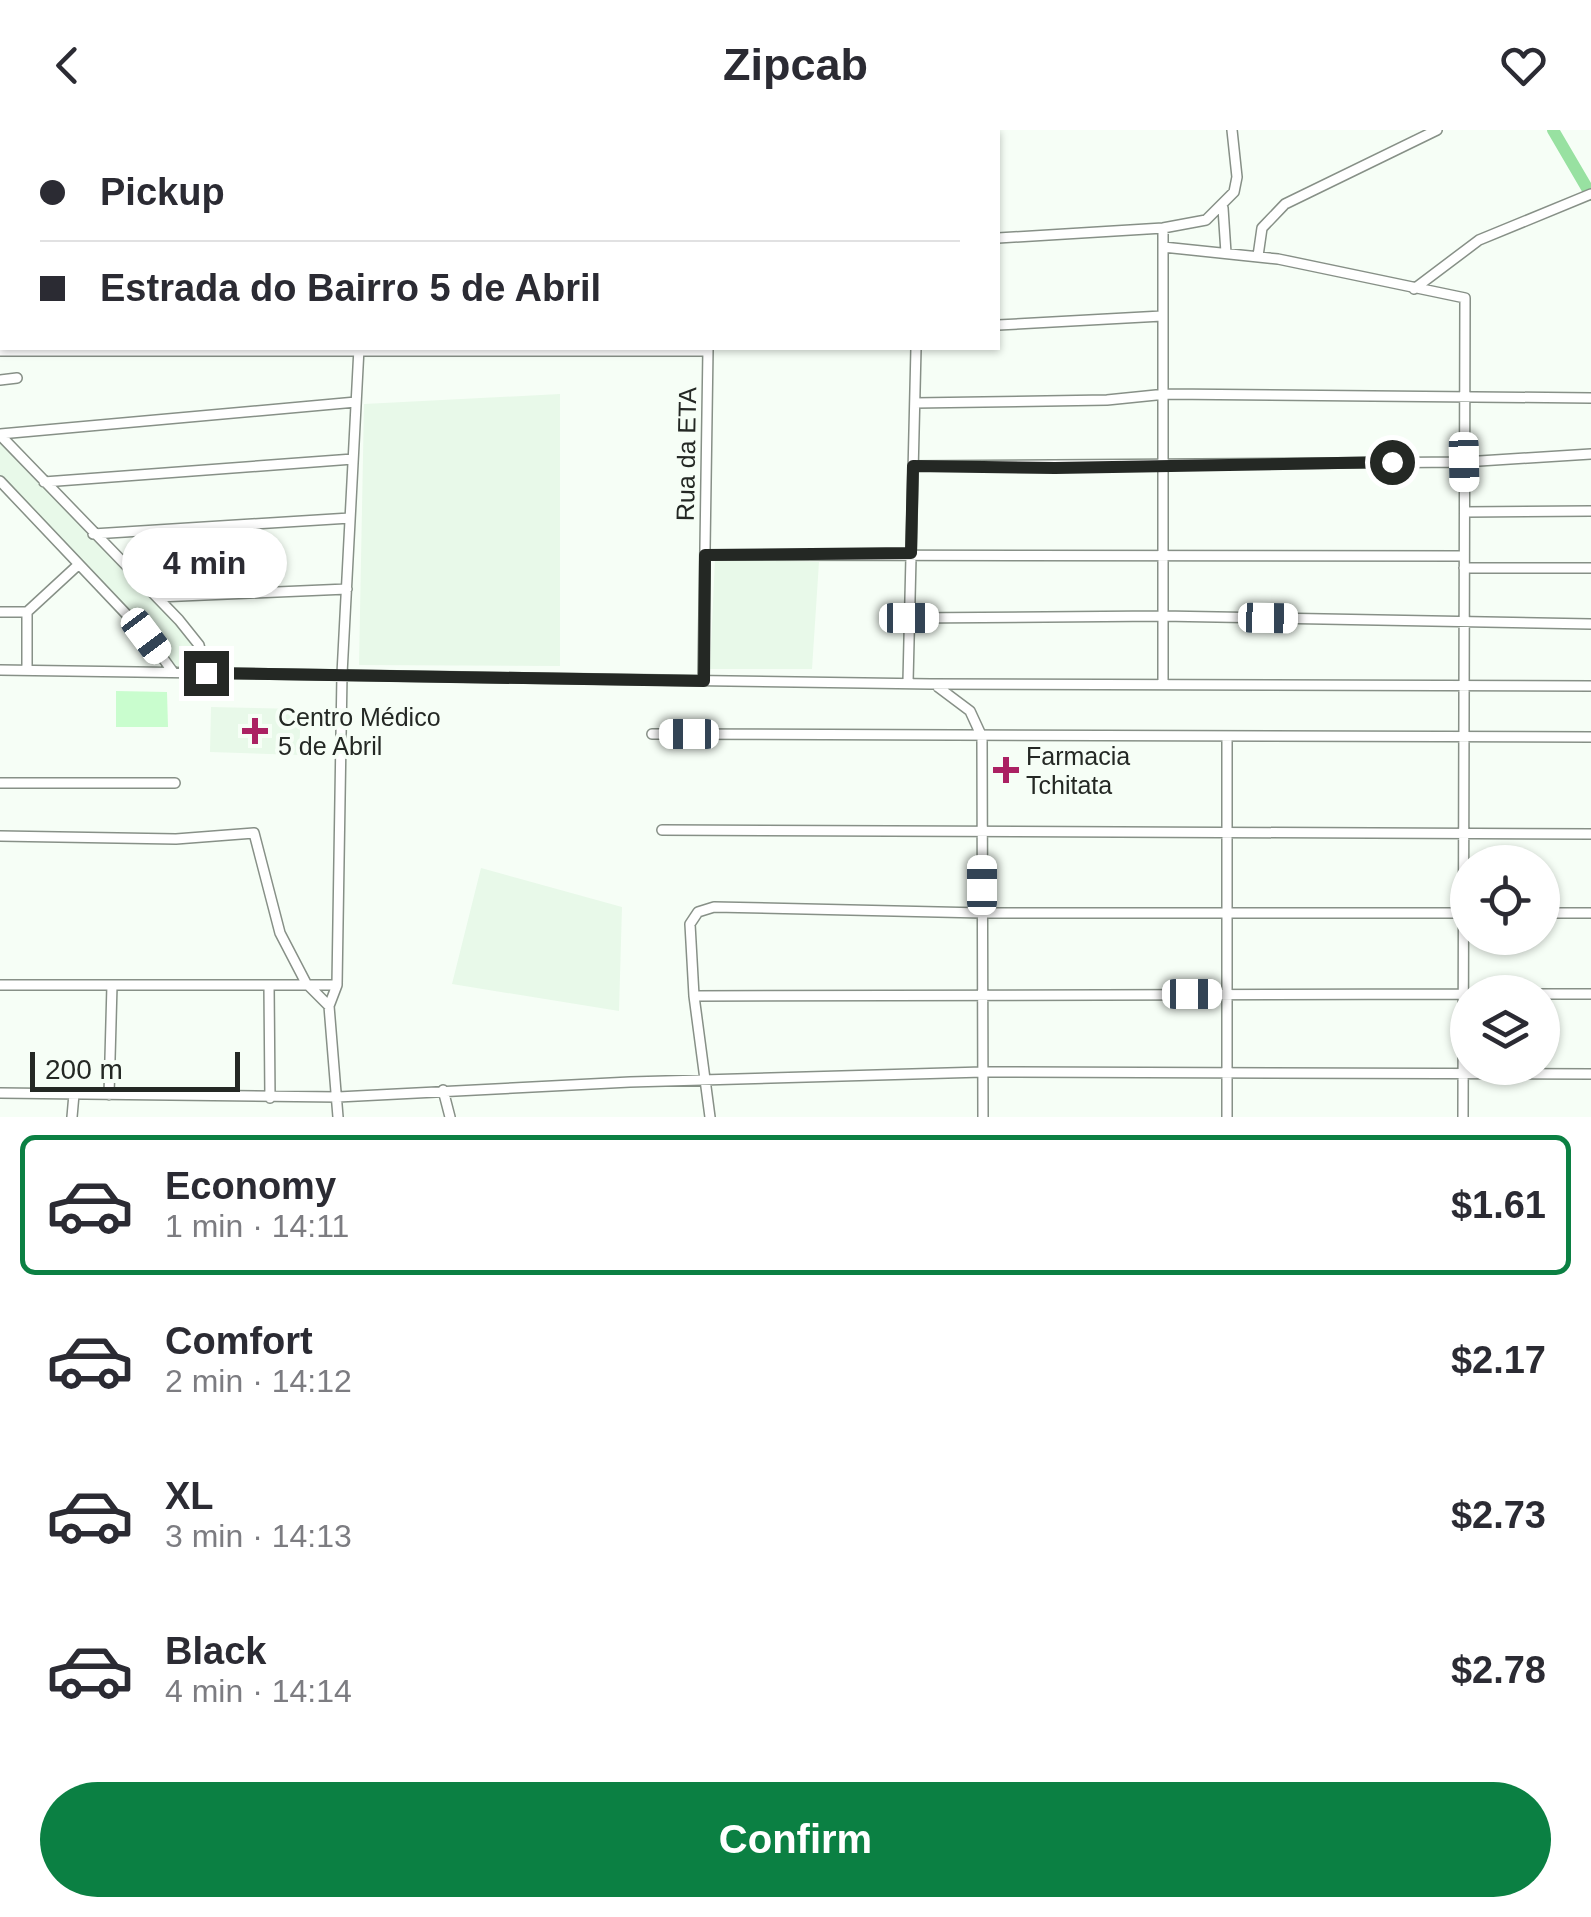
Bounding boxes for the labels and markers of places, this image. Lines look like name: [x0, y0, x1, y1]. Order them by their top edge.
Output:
place label: Centro Médico 5 de Abril: [278, 703, 441, 760]
marker: Centro Médico 5 de Abril: [242, 718, 268, 744]
place label: Farmacia Tchitata: [1026, 742, 1130, 799]
marker: Farmacia Tchitata: [995, 759, 1017, 781]

